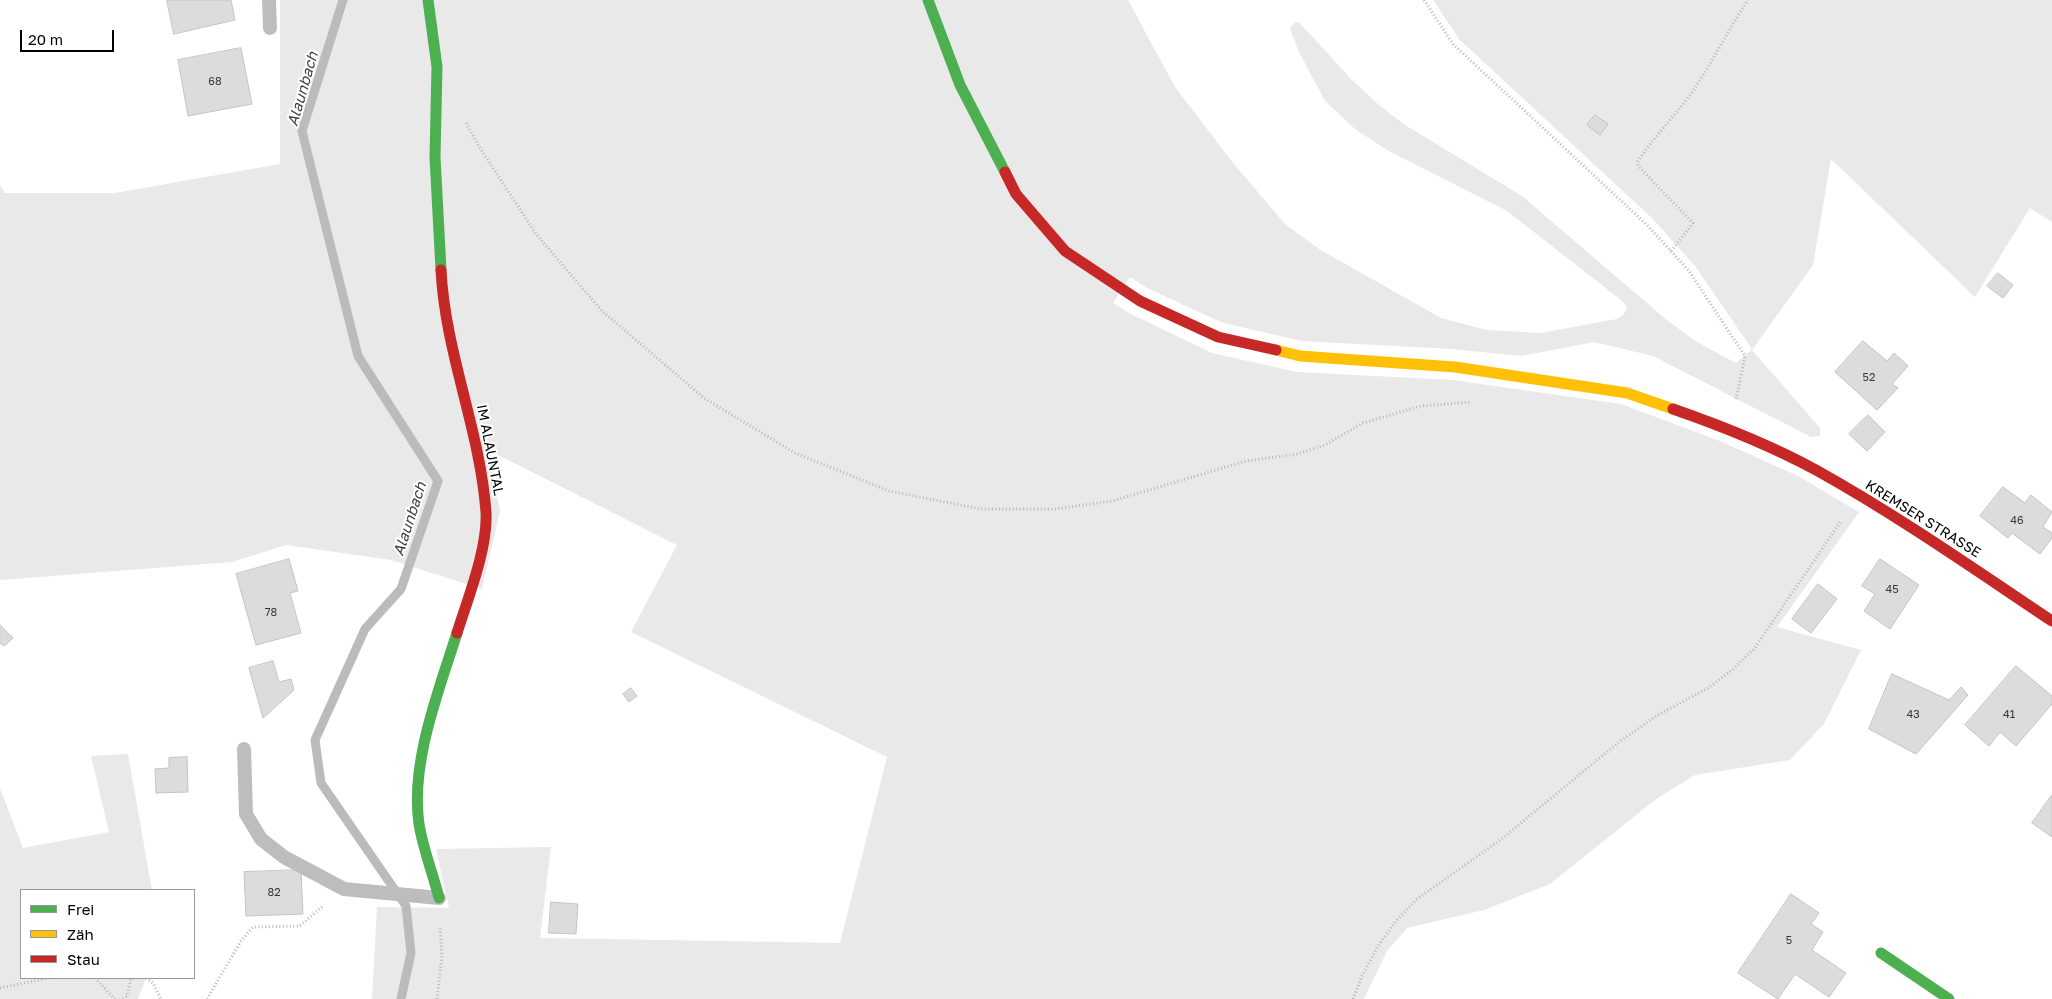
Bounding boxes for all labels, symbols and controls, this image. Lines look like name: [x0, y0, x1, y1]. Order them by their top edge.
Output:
scale bar: [22, 20, 116, 52]
text: 20 m: [28, 30, 63, 48]
water label: Alaunbach: [284, 50, 322, 128]
house number: 68: [208, 75, 222, 89]
house number: 52: [1863, 371, 1875, 385]
street label: IM ALAUNTAL: [473, 403, 507, 497]
street label: KREMSER STRASSE: [1862, 477, 1984, 561]
water label: Alaunbach: [390, 480, 430, 558]
house number: 46: [2010, 514, 2024, 528]
house number: 45: [1885, 583, 1899, 597]
house number: 78: [265, 606, 277, 620]
house number: 43: [1906, 708, 1920, 722]
house number: 41: [2003, 708, 2015, 722]
house number: 82: [267, 886, 281, 900]
legend: [20, 889, 195, 979]
text: Frei: [67, 900, 94, 918]
text: Zäh: [67, 925, 94, 943]
house number: 5: [1786, 934, 1792, 948]
text: Stau: [67, 950, 100, 968]

